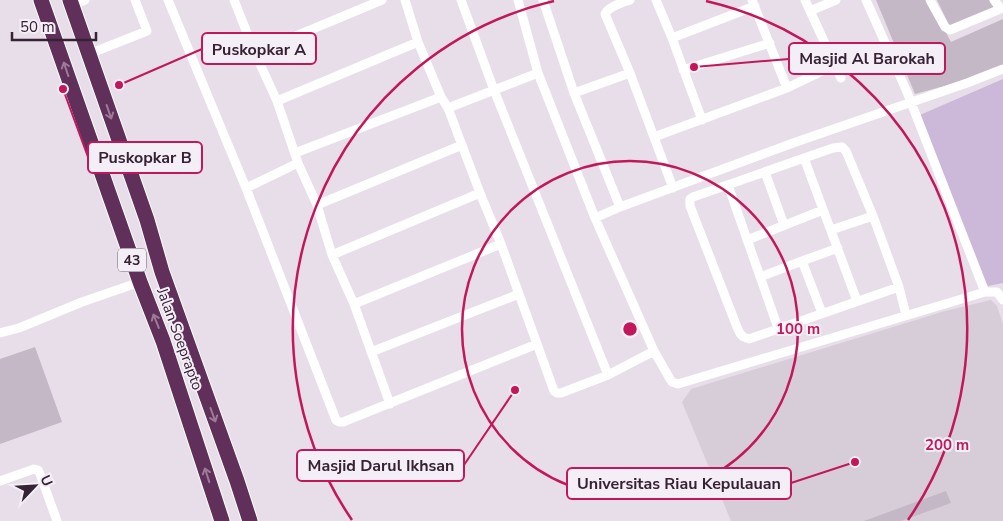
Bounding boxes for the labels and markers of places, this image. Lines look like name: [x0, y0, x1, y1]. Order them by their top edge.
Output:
callout: Puskopkar A: [202, 33, 316, 64]
callout: Masjid Al Barokah: [789, 43, 945, 74]
callout: Puskopkar B: [88, 142, 202, 173]
centre of rings: [621, 320, 639, 338]
callout: Masjid Darul Ikhsan: [297, 450, 464, 481]
callout: Universitas Riau Kepulauan: [567, 468, 791, 499]

